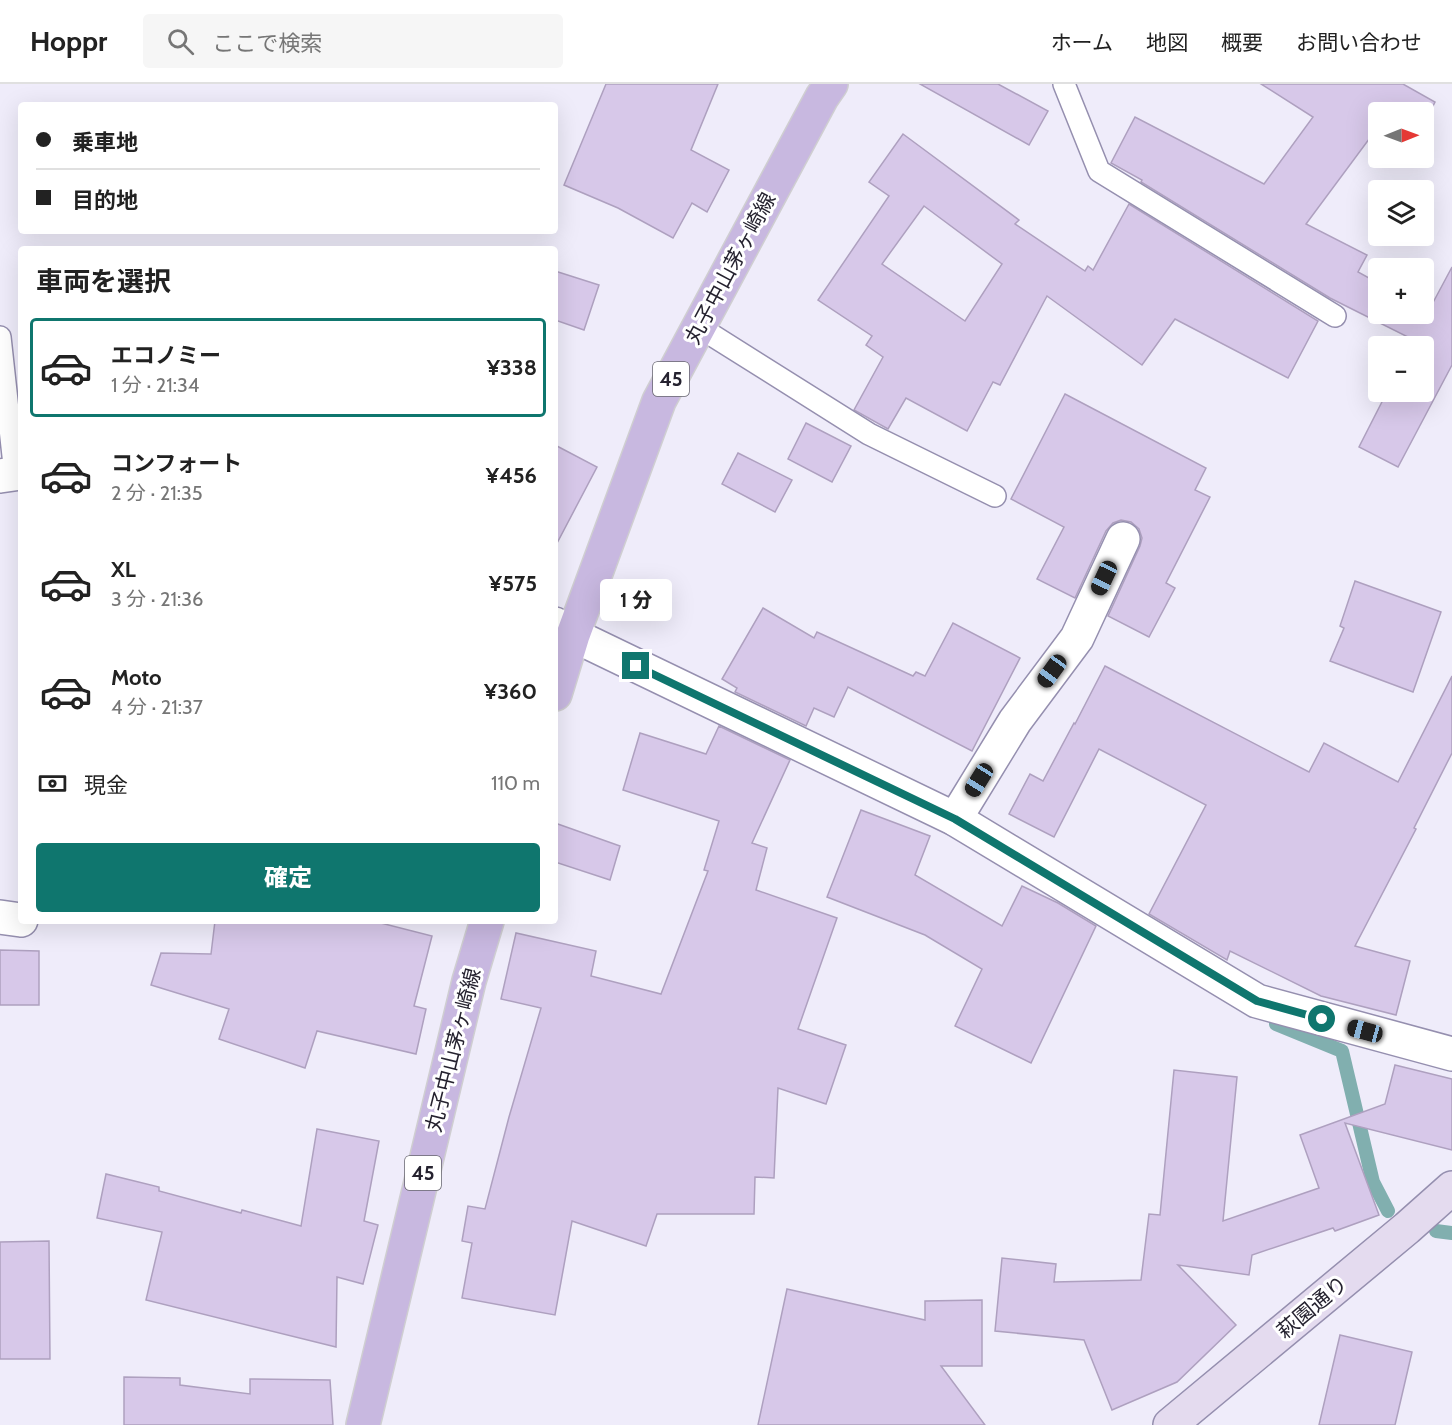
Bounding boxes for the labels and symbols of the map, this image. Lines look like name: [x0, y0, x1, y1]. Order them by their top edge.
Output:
north arrow: [1368, 102, 1434, 168]
street label: 丸子中山茅ヶ崎線: [680, 188, 780, 348]
road number: 45: [653, 362, 689, 396]
car: [1088, 558, 1120, 598]
callout: 1 分: [600, 579, 672, 621]
car: [1034, 651, 1070, 691]
route end: [622, 652, 649, 679]
car: [962, 760, 996, 800]
street label: 丸子中山茅ヶ崎線: [421, 965, 485, 1135]
route start: [1308, 1005, 1335, 1032]
car: [1345, 1018, 1385, 1044]
road number: 45: [405, 1156, 441, 1190]
street label: 萩園通り: [1272, 1270, 1352, 1344]

